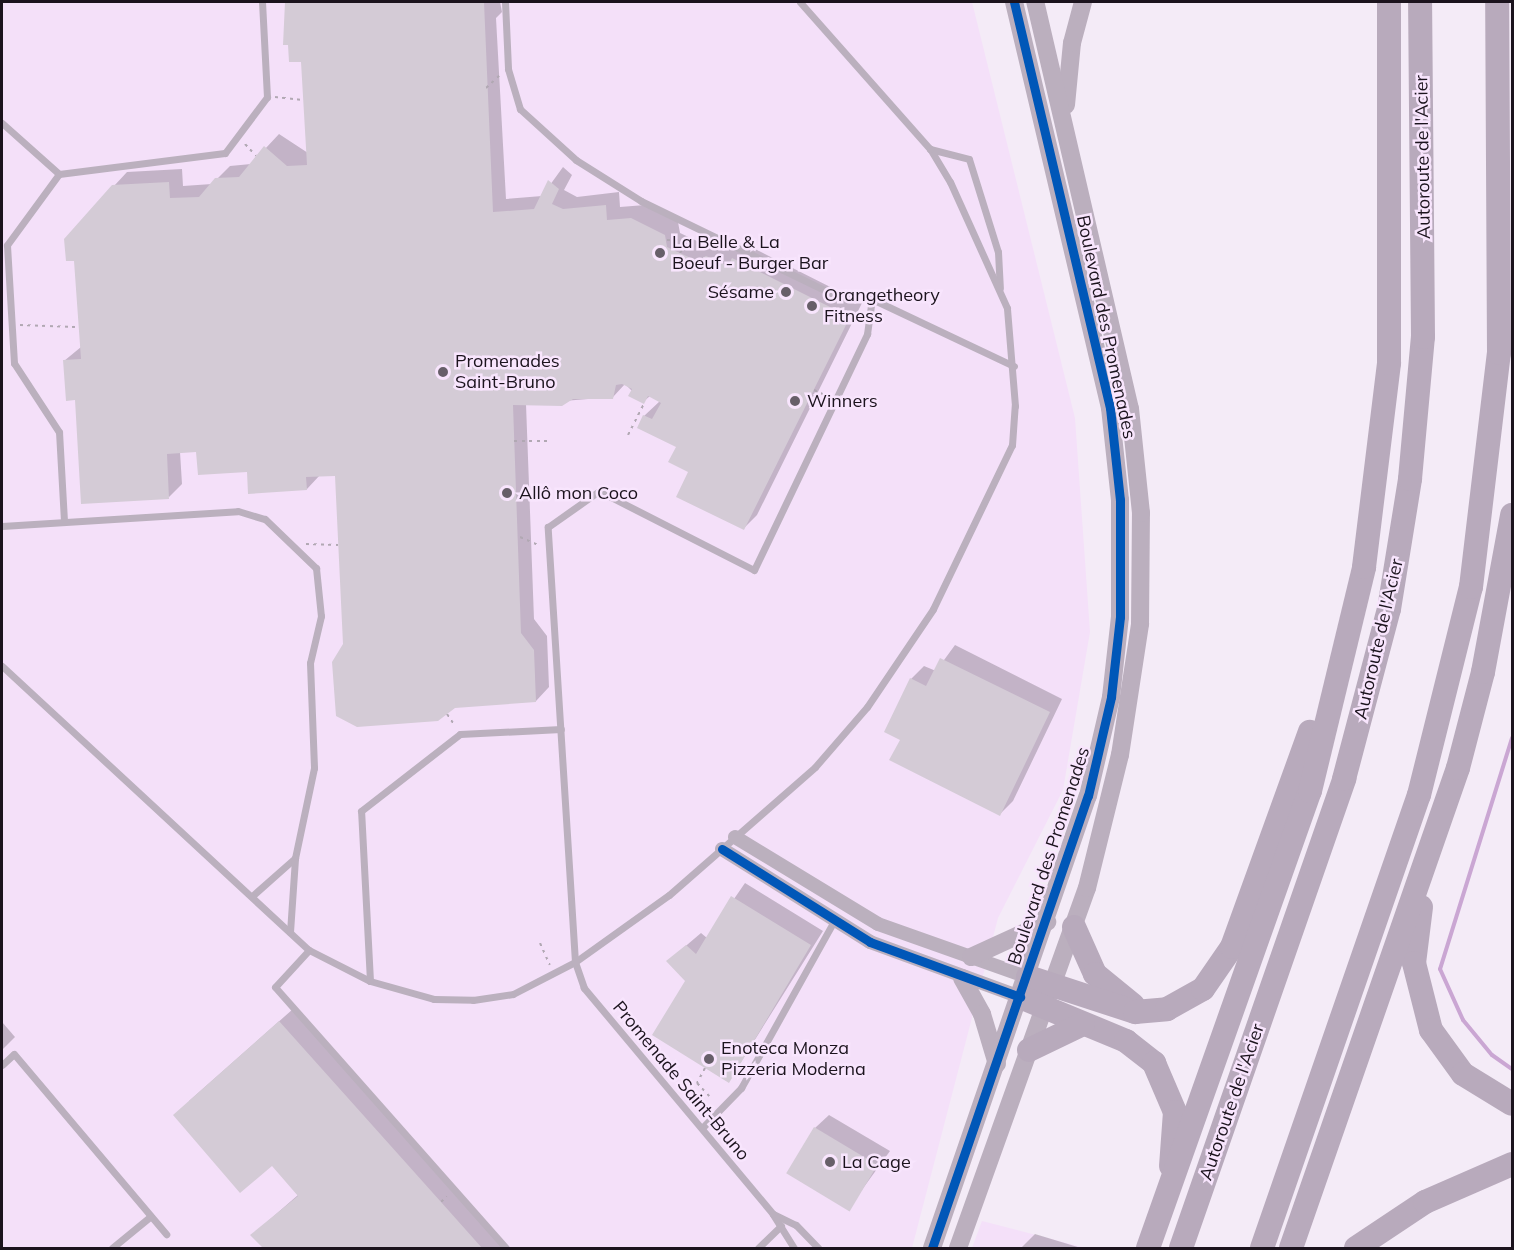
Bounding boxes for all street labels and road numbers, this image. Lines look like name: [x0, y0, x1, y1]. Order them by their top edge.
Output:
street label: Autoroute de l'Acier: [1411, 75, 1435, 239]
street label: Boulevard des Promenades: [1072, 213, 1140, 441]
street label: Autoroute de l'Acier: [1350, 557, 1408, 721]
street label: Boulevard des Promenades: [1004, 744, 1094, 968]
street label: Promenade Saint-Bruno: [608, 997, 754, 1165]
street label: Autoroute de l'Acier: [1195, 1021, 1269, 1183]

